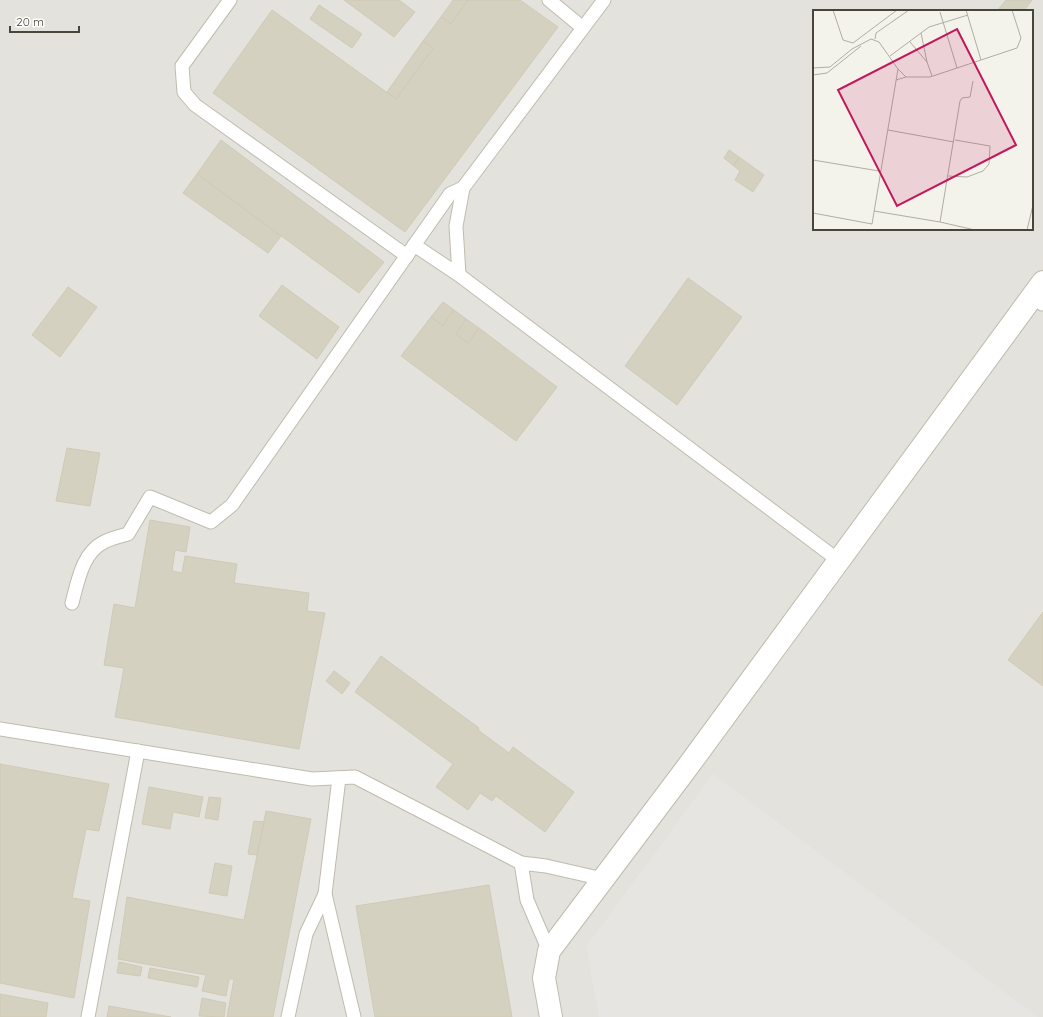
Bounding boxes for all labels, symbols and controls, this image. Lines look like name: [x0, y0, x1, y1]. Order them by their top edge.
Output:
scale bar: [10, 8, 79, 34]
inset map: [813, 10, 1033, 230]
text: 20 m: [16, 14, 44, 29]

